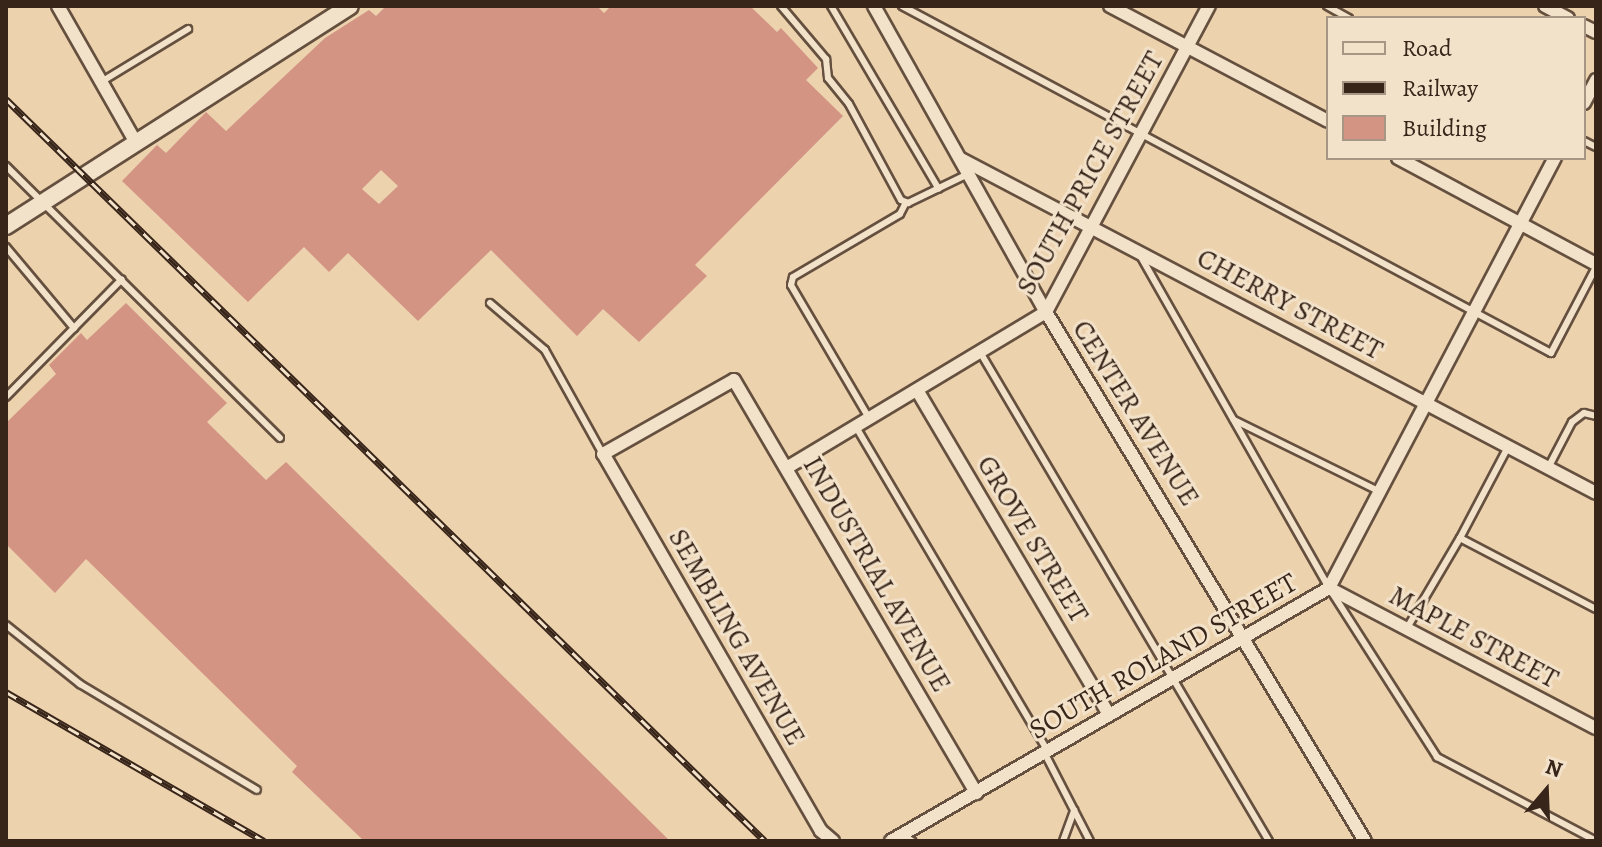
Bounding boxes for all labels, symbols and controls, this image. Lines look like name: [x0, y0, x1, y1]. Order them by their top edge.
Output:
legend: [1326, 16, 1586, 160]
text: Road: [1402, 32, 1452, 64]
street label: SOUTH PRICE STREET: [1009, 45, 1171, 301]
text: Railway: [1402, 72, 1478, 104]
text: Building: [1402, 112, 1487, 144]
street label: CHERRY STREET: [1191, 241, 1389, 367]
street label: CENTER AVENUE: [1065, 314, 1207, 512]
street label: GROVE STREET: [970, 449, 1096, 629]
street label: INDUSTRIAL AVENUE: [796, 450, 958, 698]
street label: SEMBLING AVENUE: [661, 523, 813, 751]
street label: SOUTH ROLAND STREET: [1023, 566, 1303, 746]
street label: MAPLE STREET: [1384, 578, 1564, 696]
north arrow: [1506, 751, 1586, 831]
text: N: [1541, 752, 1566, 785]

